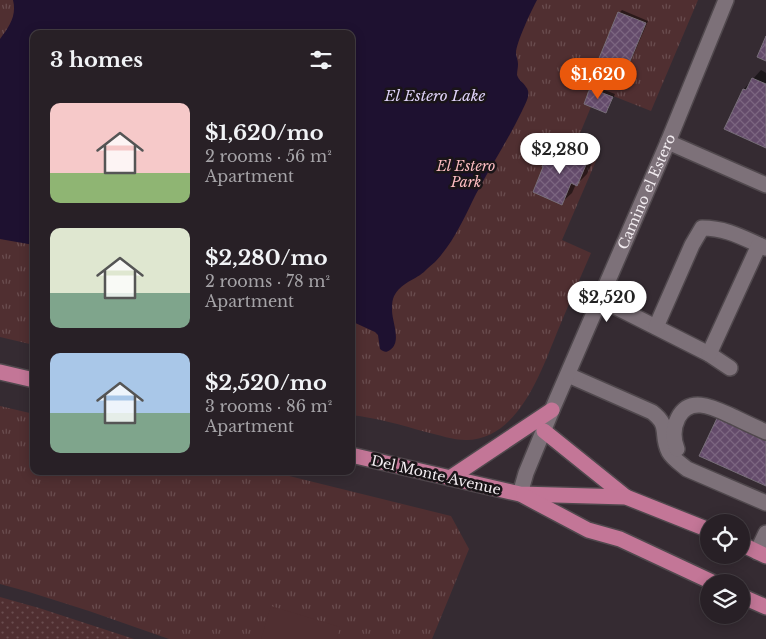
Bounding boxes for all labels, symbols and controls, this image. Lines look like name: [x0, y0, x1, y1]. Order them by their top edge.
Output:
icon: filters: [307, 46, 335, 74]
text: 3 homes: [50, 47, 143, 73]
pin: $1,620: [557, 58, 639, 100]
text: $1,620: [571, 64, 625, 84]
water label: El Estero Lake: [384, 86, 486, 105]
text: $1,620/mo: [205, 120, 324, 146]
icon: home: [90, 123, 150, 183]
street label: Camino el Estero: [614, 131, 679, 252]
pin: $2,280: [519, 132, 601, 175]
text: $2,280: [531, 139, 589, 159]
text: 2 rooms · 56 m²: [205, 146, 332, 166]
park label: El Estero Park: [436, 157, 495, 191]
text: Apartment: [205, 166, 294, 186]
text: $2,280/mo: [205, 245, 328, 271]
icon: home: [90, 248, 150, 308]
text: 2 rooms · 78 m²: [205, 271, 330, 291]
pin: $2,520: [566, 280, 648, 323]
text: $2,520: [579, 287, 635, 307]
text: Apartment: [205, 291, 294, 311]
text: $2,520/mo: [205, 370, 327, 396]
icon: home: [90, 373, 150, 433]
text: 3 rooms · 86 m²: [205, 396, 332, 416]
text: Apartment: [205, 416, 294, 436]
street label: Del Monte Avenue: [369, 451, 503, 499]
map controls: [700, 514, 750, 624]
button: locate: [700, 514, 750, 564]
button: layers: [700, 574, 750, 624]

